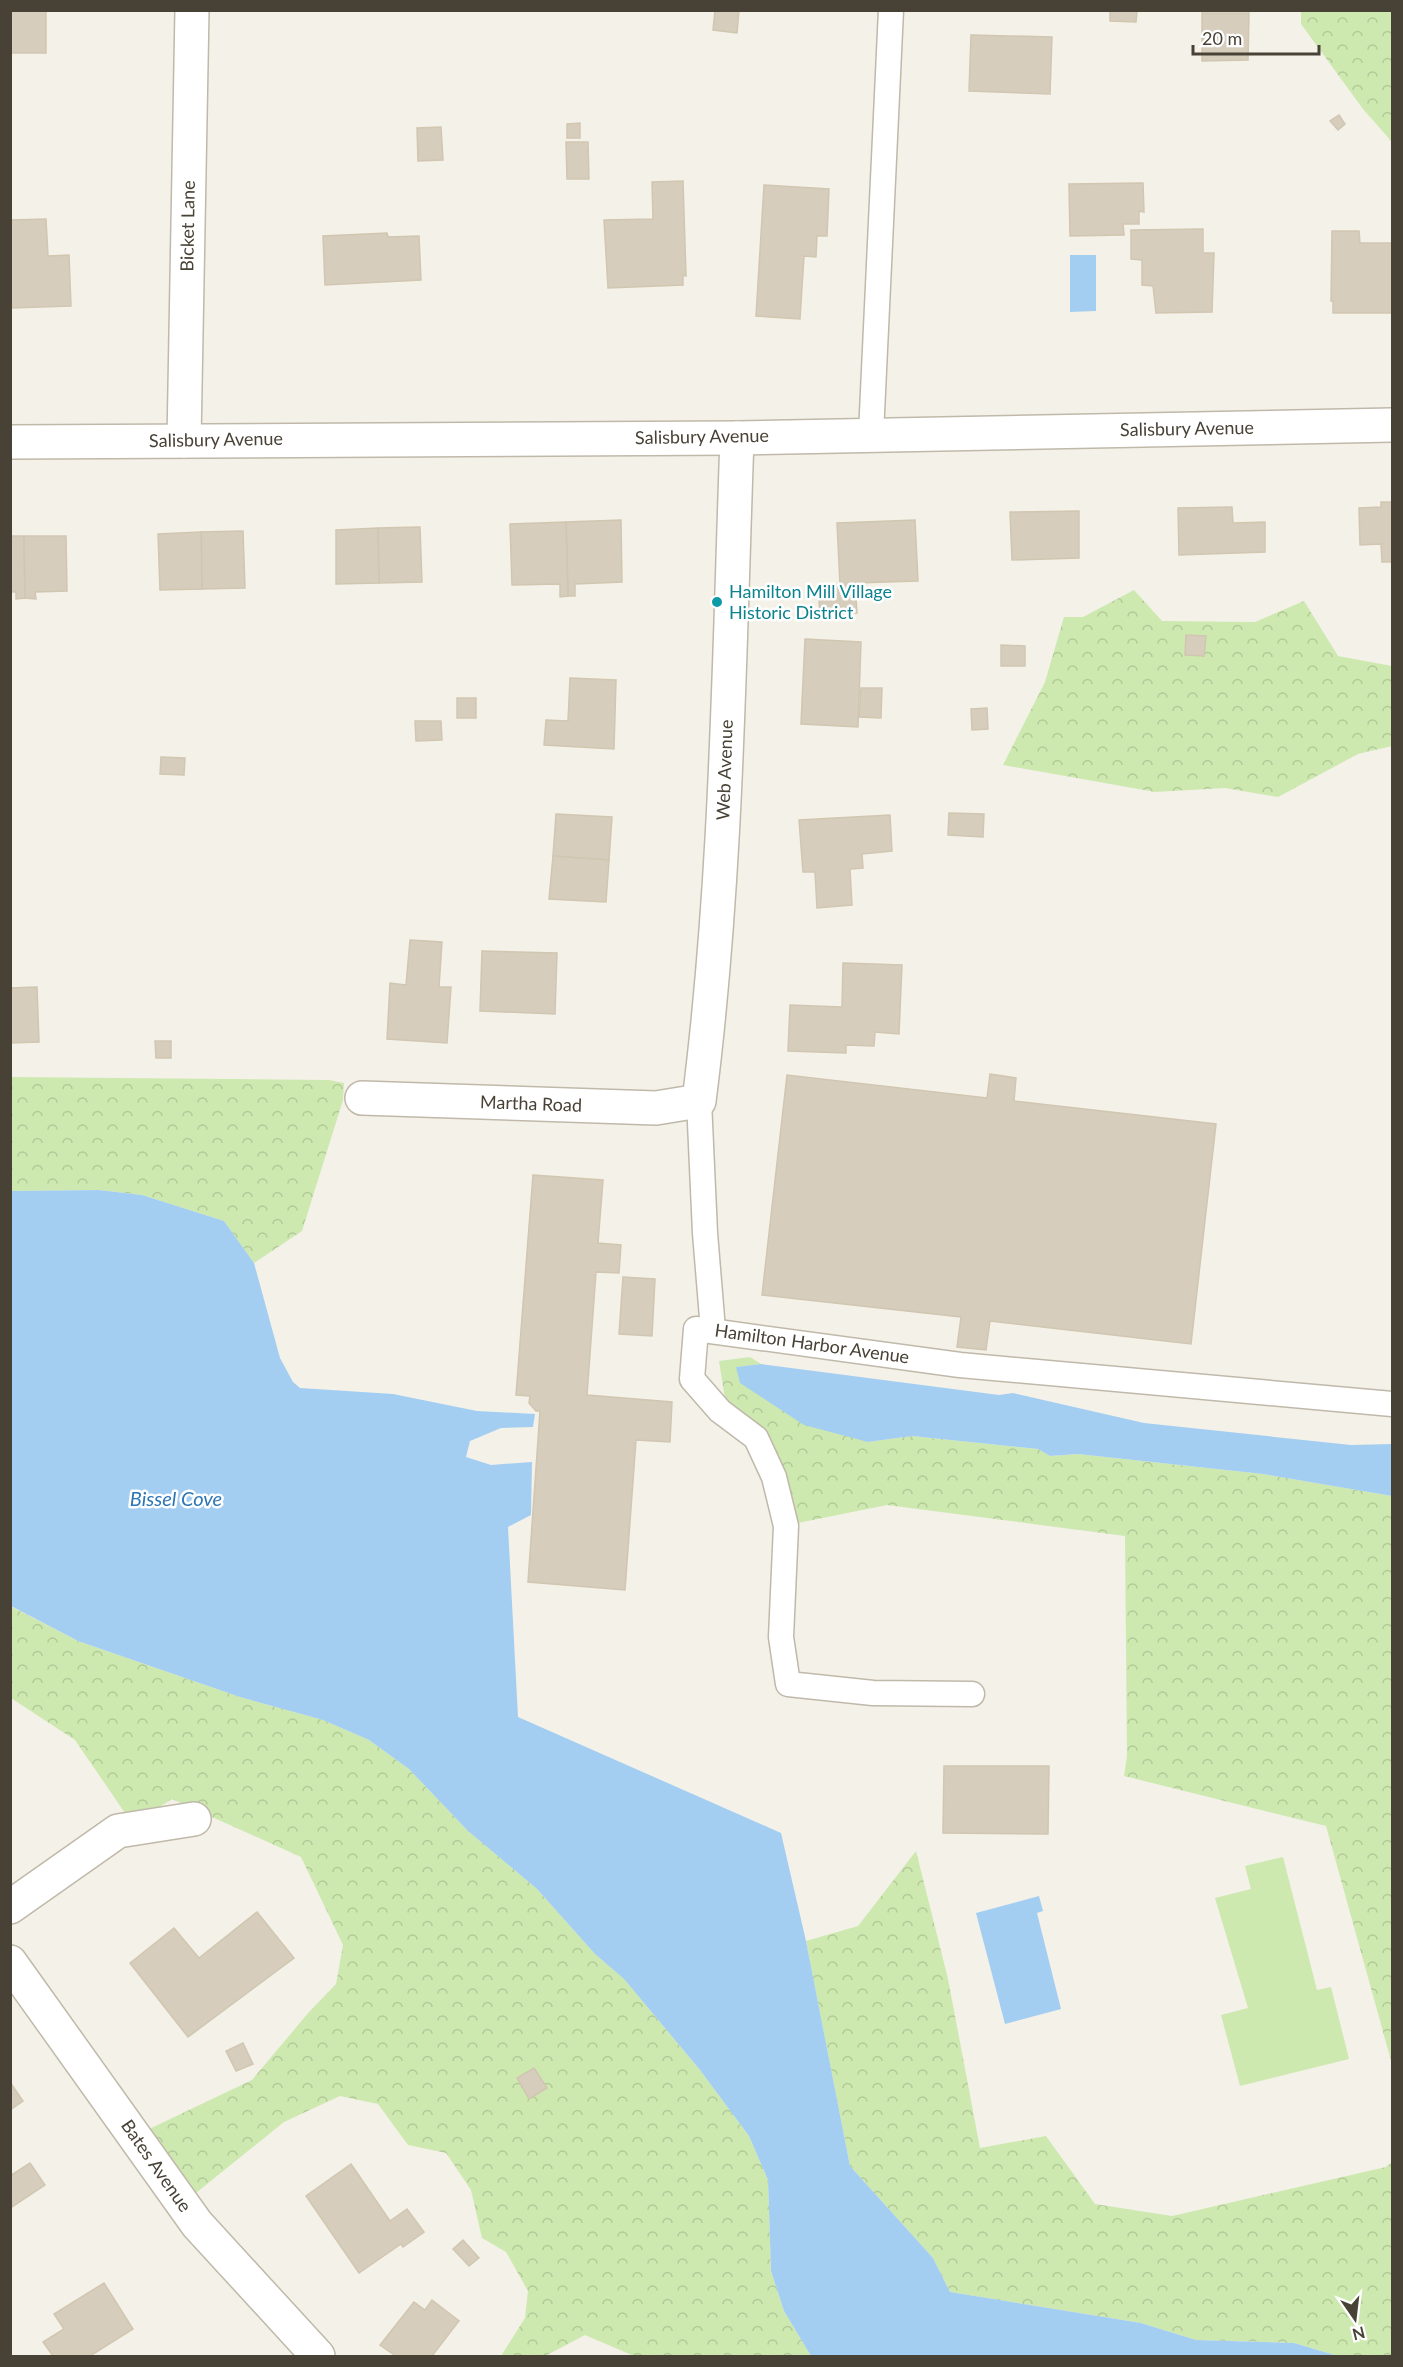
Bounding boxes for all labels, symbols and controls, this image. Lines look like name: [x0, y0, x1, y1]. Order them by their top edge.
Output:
scale bar: [1193, 18, 1319, 56]
text: 20 m: [1202, 27, 1242, 49]
street label: Bicket Lane: [175, 180, 199, 272]
street label: Salisbury Avenue: [1120, 416, 1254, 440]
street label: Salisbury Avenue: [635, 424, 769, 448]
street label: Salisbury Avenue: [149, 427, 283, 451]
place label: Hamilton Mill Village Historic District: [729, 580, 892, 623]
marker: Hamilton Mill Village Historic District: [710, 595, 724, 609]
street label: Web Avenue: [711, 719, 737, 821]
street label: Martha Road: [480, 1090, 582, 1116]
street label: Hamilton Harbor Avenue: [714, 1318, 911, 1368]
water label: Bissel Cove: [130, 1486, 222, 1510]
street label: Bates Avenue: [117, 2115, 197, 2216]
north arrow: [1325, 2289, 1385, 2349]
text: N: [1350, 2323, 1367, 2345]

